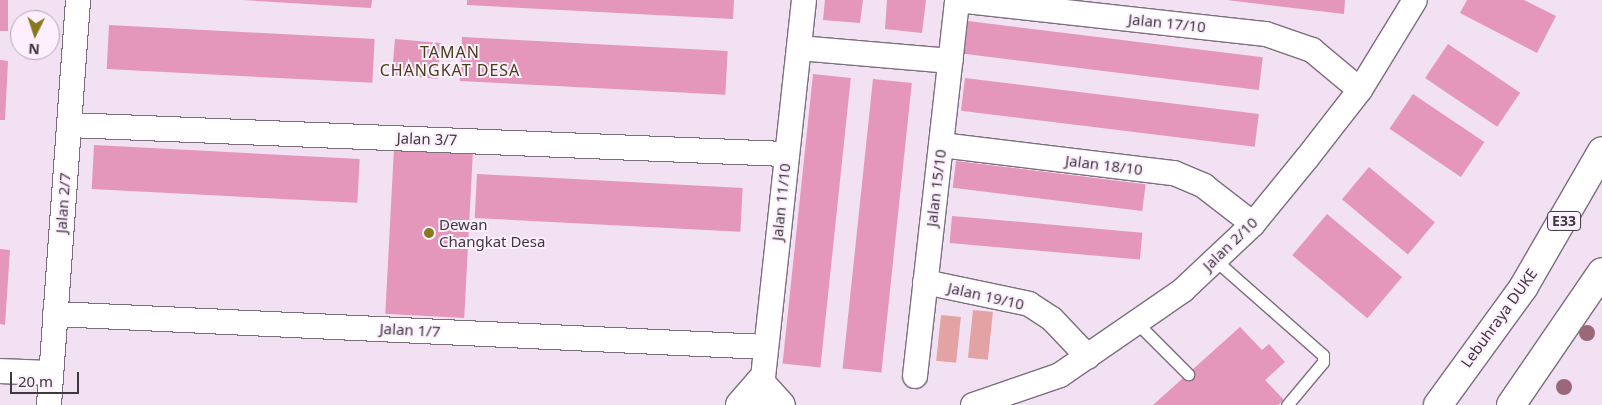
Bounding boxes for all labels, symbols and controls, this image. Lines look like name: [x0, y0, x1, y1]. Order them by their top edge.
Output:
north arrow: [10, 10, 60, 60]
street label: Jalan 17/10: [1127, 10, 1207, 36]
text: N: [28, 40, 40, 59]
district label: TAMAN CHANGKAT DESA: [378, 42, 522, 80]
street label: Jalan 3/7: [396, 129, 458, 149]
street label: Jalan 15/10: [922, 148, 950, 228]
street label: Jalan 18/10: [1064, 151, 1144, 179]
street label: Jalan 11/10: [768, 162, 794, 242]
street label: Jalan 2/7: [52, 172, 74, 234]
road number: E33: [1546, 210, 1582, 232]
street label: Jalan 2/10: [1199, 213, 1261, 275]
place label: Dewan Changkat Desa: [439, 215, 545, 250]
marker: Dewan Changkat Desa: [423, 227, 435, 239]
street label: Lebuhraya DUKE: [1457, 265, 1541, 371]
street label: Jalan 19/10: [946, 278, 1026, 314]
street label: Jalan 1/7: [379, 319, 441, 341]
scale bar: [12, 362, 81, 394]
text: 20 m: [18, 371, 53, 391]

